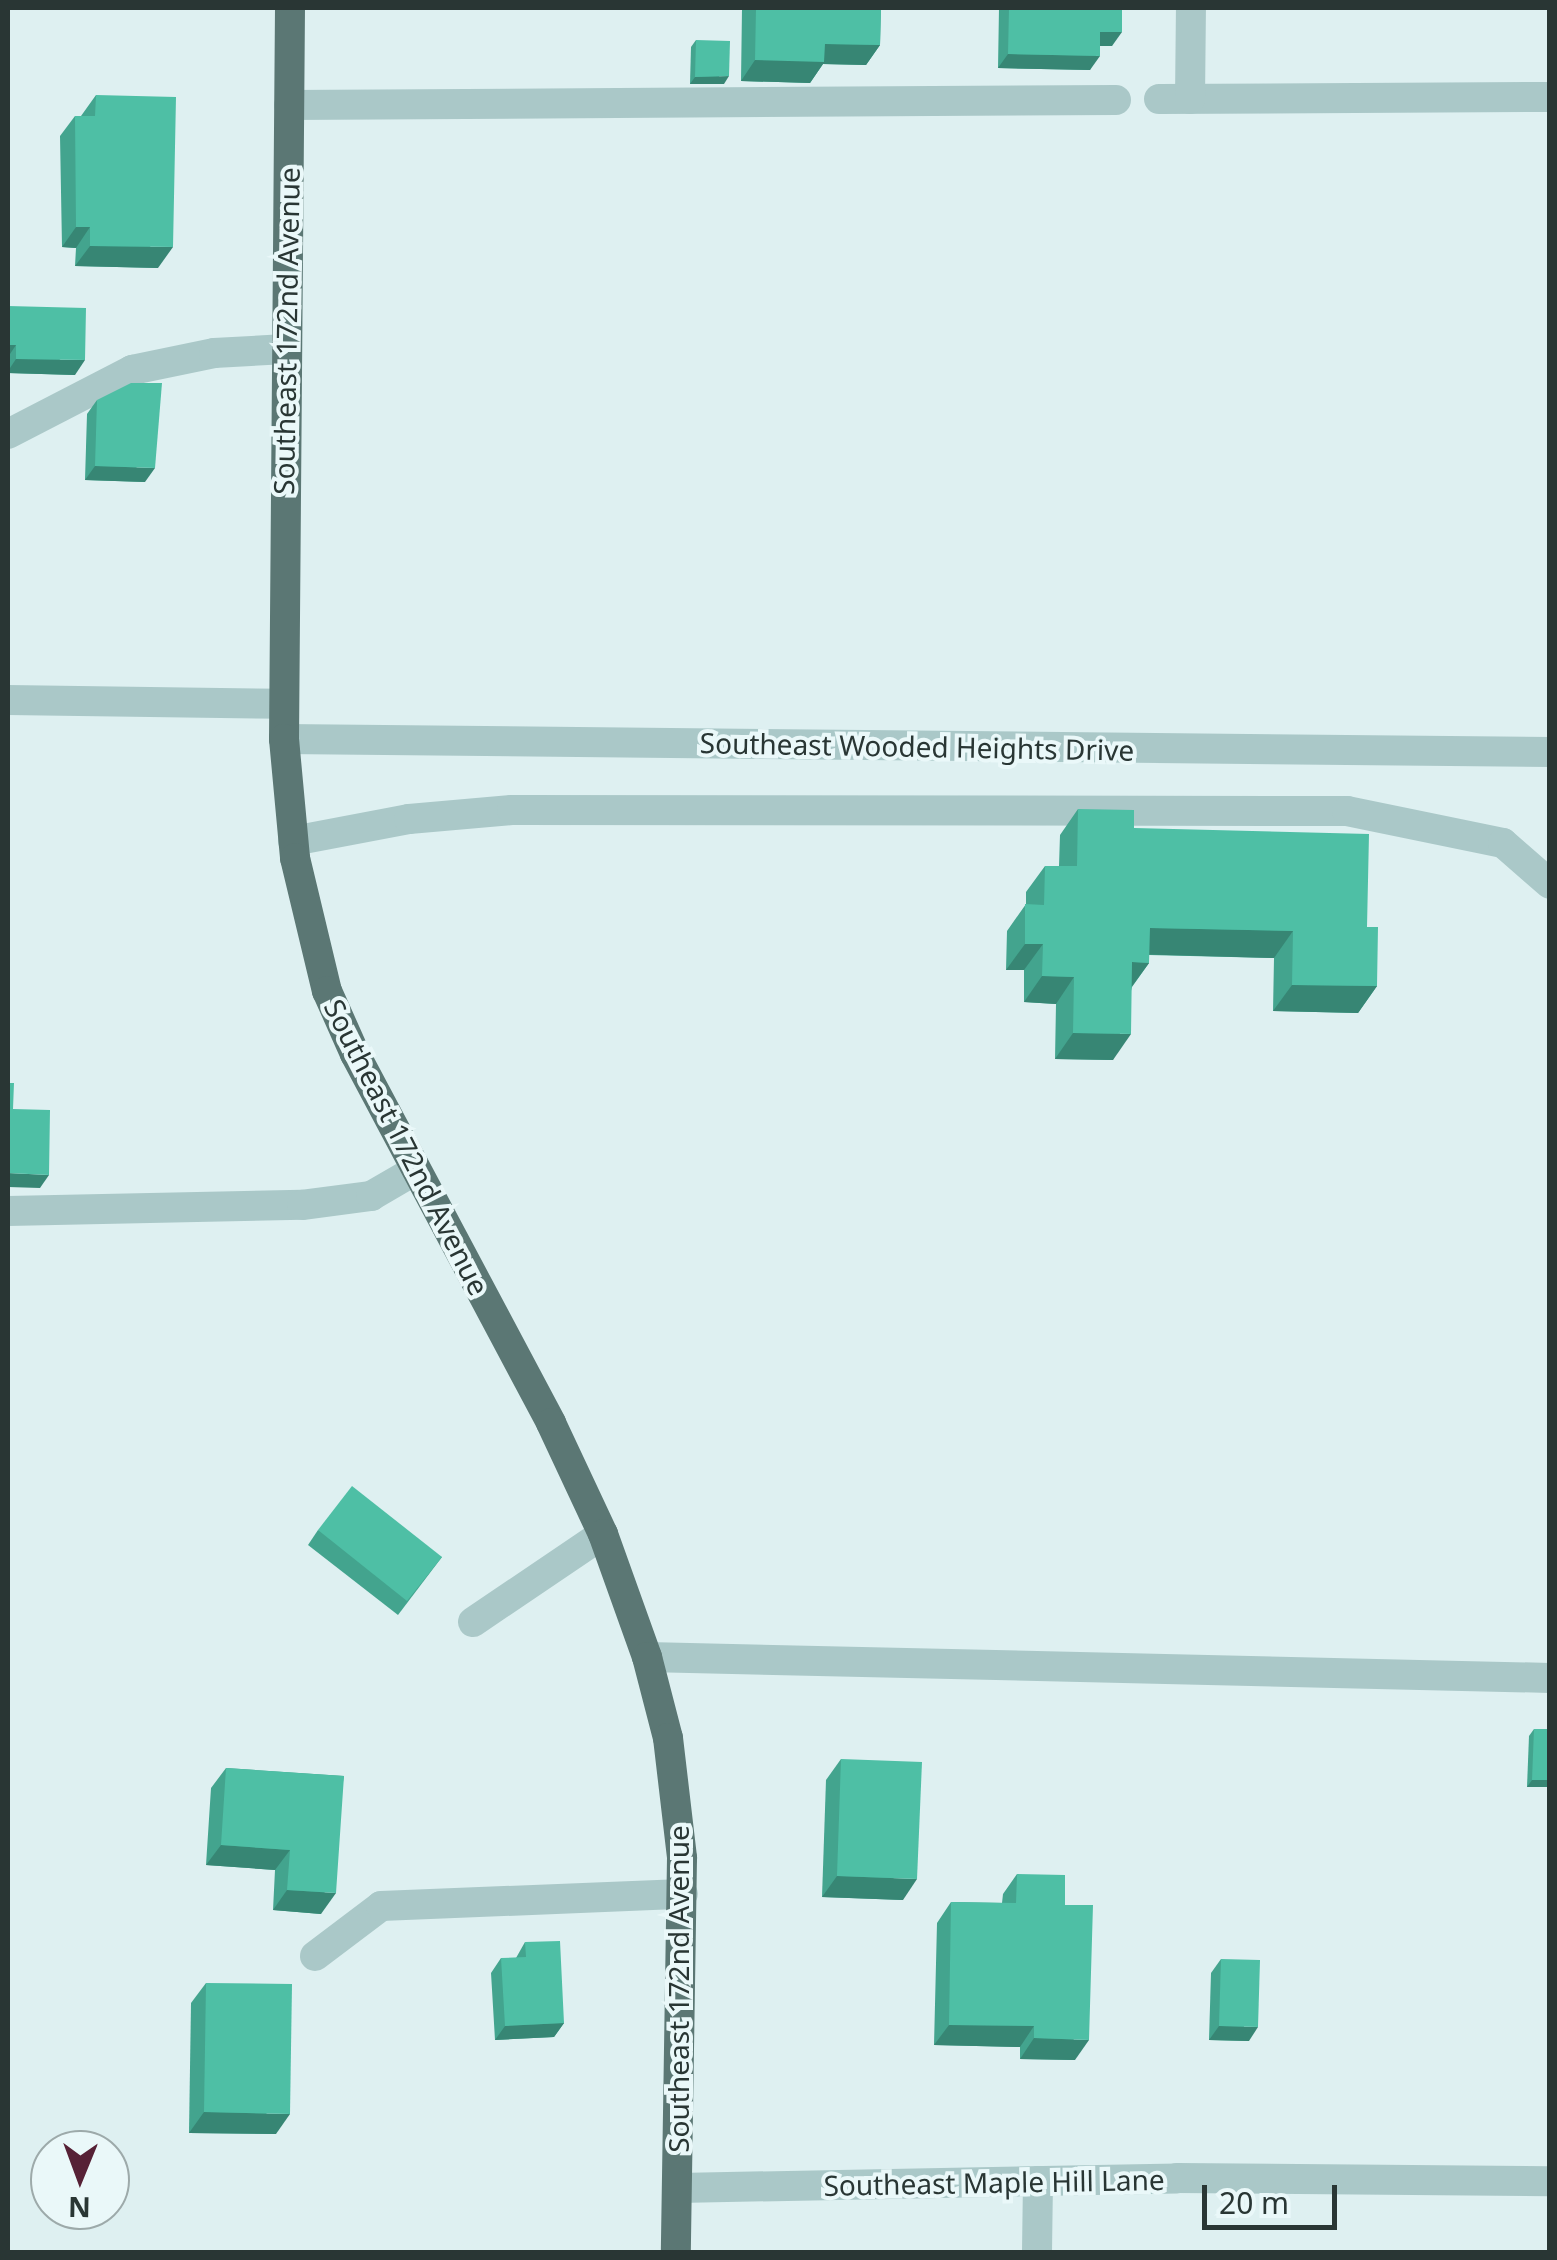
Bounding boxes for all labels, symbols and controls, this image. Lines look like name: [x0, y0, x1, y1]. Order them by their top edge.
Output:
street label: Southeast 172nd Avenue: [266, 167, 306, 495]
street label: Southeast Wooded Heights Drive: [699, 725, 1135, 767]
street label: Southeast 172nd Avenue: [318, 993, 496, 1301]
street label: Southeast 172nd Avenue: [661, 1825, 695, 2153]
north arrow: [30, 2130, 130, 2230]
street label: Southeast Maple Hill Lane: [823, 2162, 1165, 2202]
scale bar: [1207, 2165, 1342, 2227]
text: 20 m: [1219, 2182, 1289, 2223]
text: N: [68, 2189, 91, 2227]

